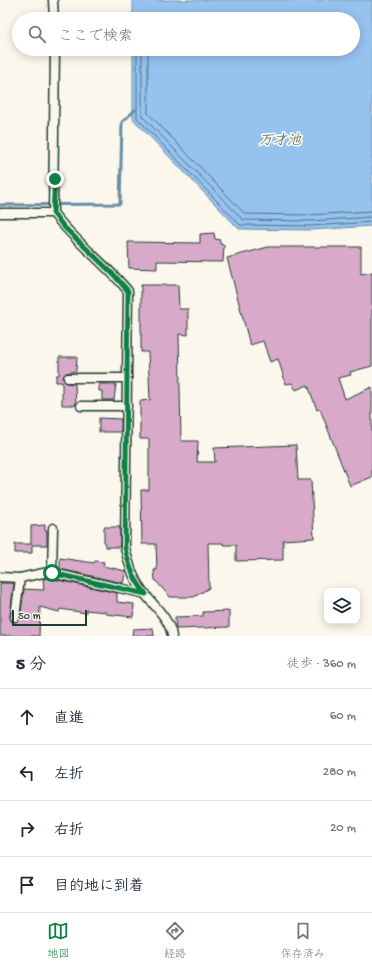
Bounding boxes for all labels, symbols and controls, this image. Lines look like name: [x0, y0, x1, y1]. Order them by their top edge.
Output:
search box: [12, 12, 360, 56]
icon: search: [26, 23, 48, 45]
text: ここで検索: [58, 28, 133, 46]
water label: 万才池: [259, 132, 302, 150]
route end: [46, 170, 64, 188]
route start: [43, 564, 61, 582]
map controls: [324, 588, 360, 624]
button: layers: [324, 588, 360, 624]
scale bar: [12, 608, 87, 627]
text: 50 m: [18, 611, 40, 623]
text: 5 分: [16, 656, 46, 676]
text: 徒歩 · 360 m: [287, 657, 356, 672]
icon: ahead: [16, 706, 38, 728]
text: 60 m: [330, 709, 356, 724]
text: 直進: [54, 710, 84, 728]
icon: left: [16, 762, 38, 784]
text: 280 m: [323, 765, 356, 780]
text: 左折: [54, 766, 84, 784]
icon: right: [16, 818, 38, 840]
text: 20 m: [330, 821, 356, 836]
text: 右折: [54, 822, 84, 840]
icon: arrive: [16, 874, 38, 896]
text: 目的地に到着: [54, 878, 144, 896]
tab: 地図: [47, 920, 69, 961]
tab: 経路: [164, 920, 186, 961]
tab: 保存済み: [281, 920, 325, 961]

